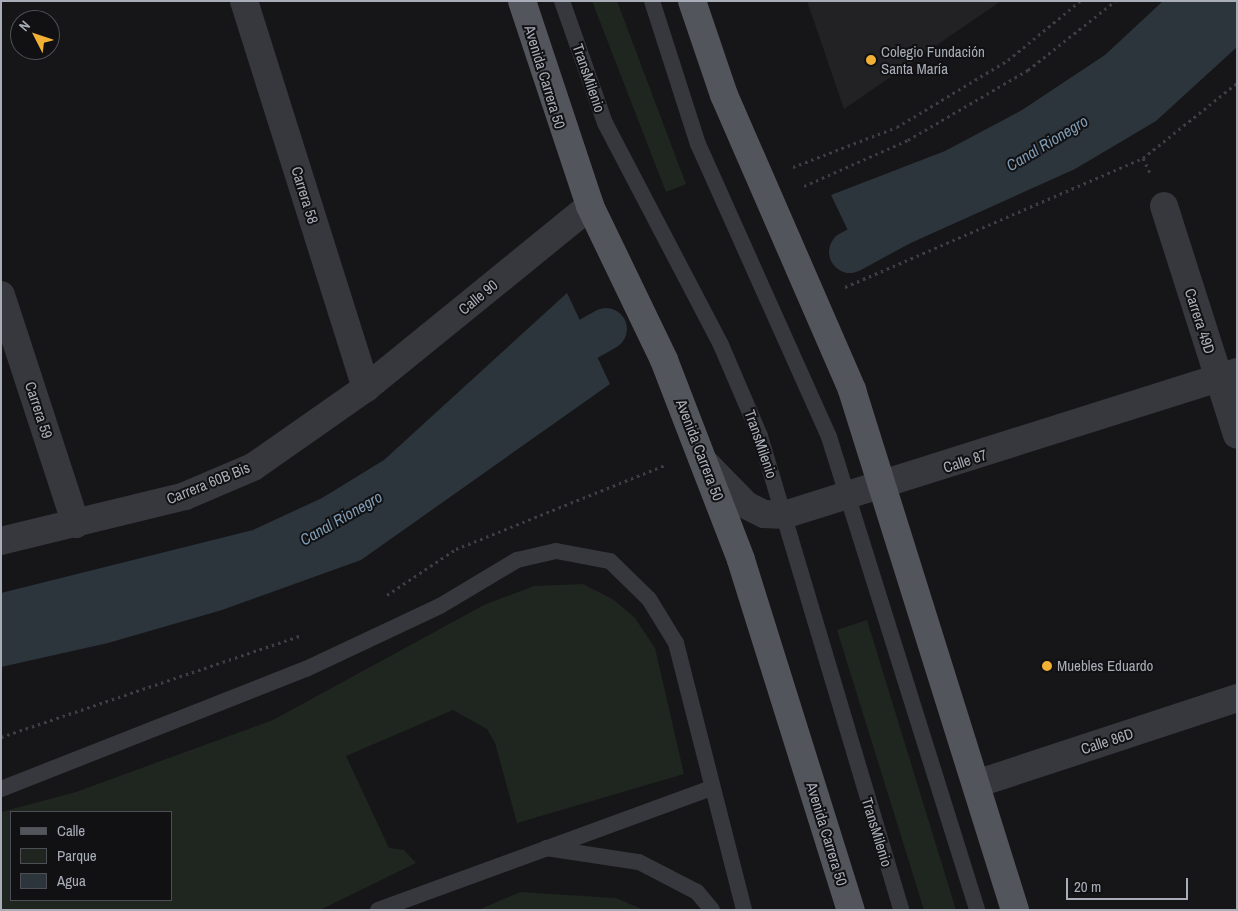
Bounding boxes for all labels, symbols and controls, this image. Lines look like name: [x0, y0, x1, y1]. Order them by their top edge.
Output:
north arrow: [10, 10, 60, 60]
text: N: [15, 17, 34, 35]
street label: Avenida Carrera 50: [521, 23, 569, 131]
street label: TransMilenio: [569, 41, 609, 115]
place label: Colegio Fundación Santa María: [881, 42, 985, 77]
marker: Colegio Fundación Santa María: [865, 54, 877, 66]
water label: Canal Rionegro: [1003, 111, 1091, 175]
street label: Carrera 58: [288, 164, 322, 226]
street label: Calle 90: [455, 276, 501, 318]
street label: Carrera 49D: [1181, 286, 1219, 356]
street label: Carrera 59: [21, 379, 57, 441]
street label: Avenida Carrera 50: [672, 397, 728, 503]
street label: TransMilenio: [741, 407, 781, 481]
street label: Calle 87: [941, 445, 989, 477]
street label: Carrera 60B Bis: [164, 458, 252, 508]
water label: Canal Rionegro: [296, 487, 386, 549]
place label: Muebles Eduardo: [1057, 657, 1153, 675]
marker: Muebles Eduardo: [1041, 660, 1053, 672]
street label: Calle 86D: [1079, 724, 1135, 758]
street label: Avenida Carrera 50: [803, 780, 851, 888]
street label: TransMilenio: [858, 795, 896, 869]
legend: [10, 811, 172, 901]
text: Calle: [57, 820, 85, 841]
text: Parque: [57, 845, 97, 866]
scale bar: [1068, 868, 1190, 900]
text: Agua: [57, 870, 86, 891]
text: 20 m: [1074, 876, 1101, 897]

